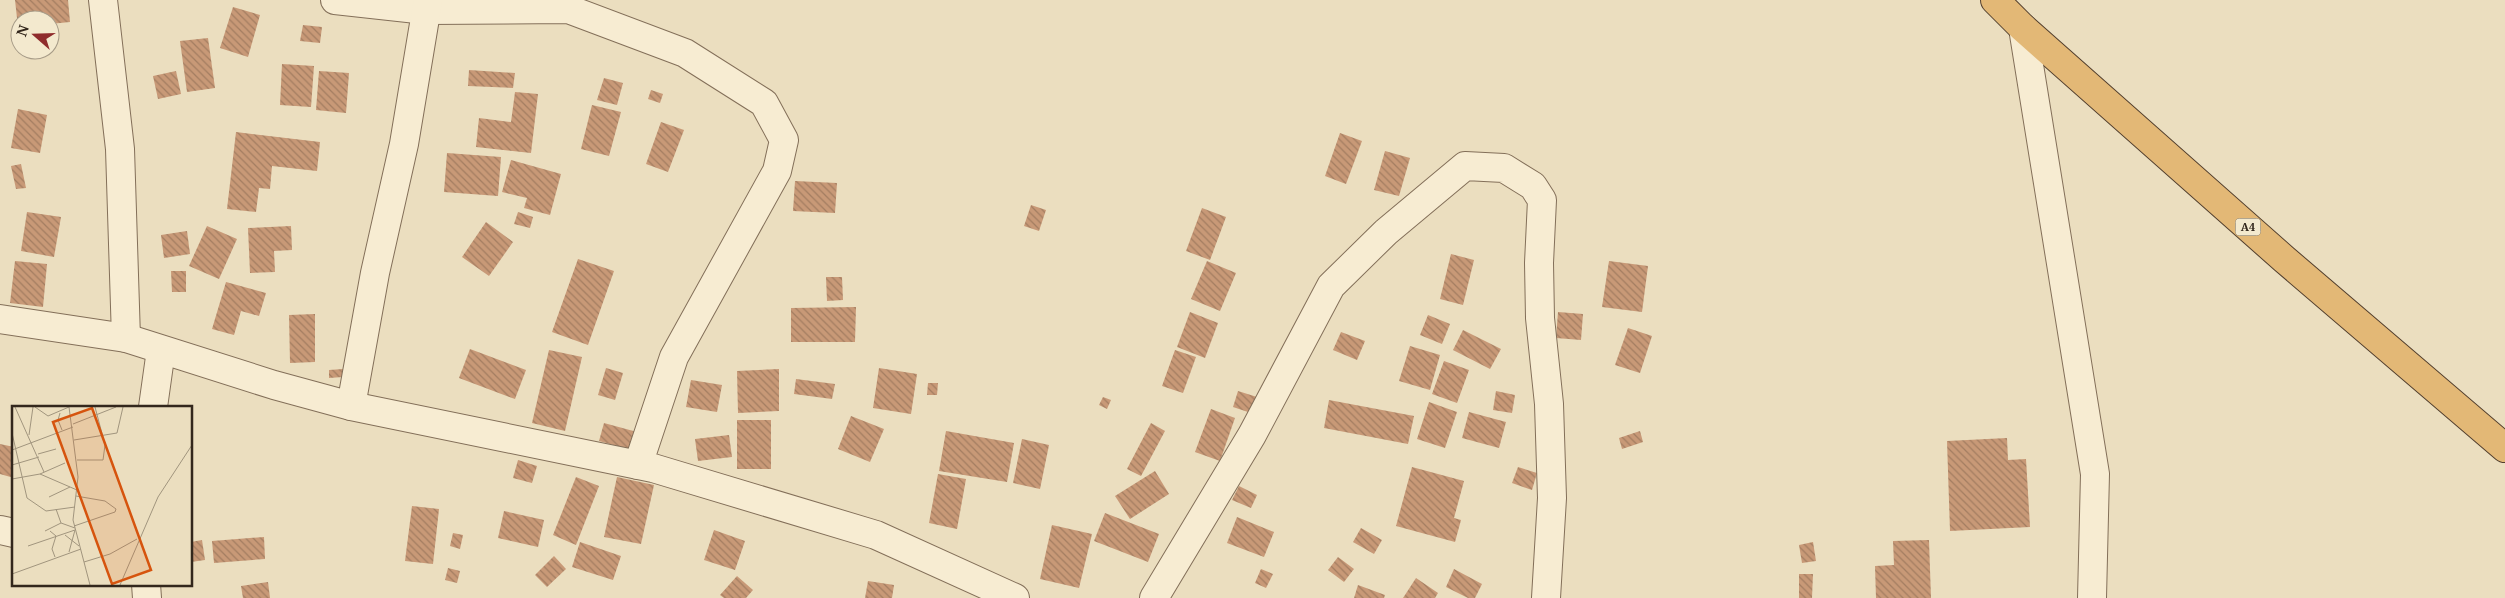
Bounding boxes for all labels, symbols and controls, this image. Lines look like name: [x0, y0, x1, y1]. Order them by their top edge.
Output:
north arrow: [10, 10, 60, 60]
text: N: [11, 22, 33, 39]
road number: A4: [2236, 218, 2260, 236]
inset map: [12, 406, 192, 586]

